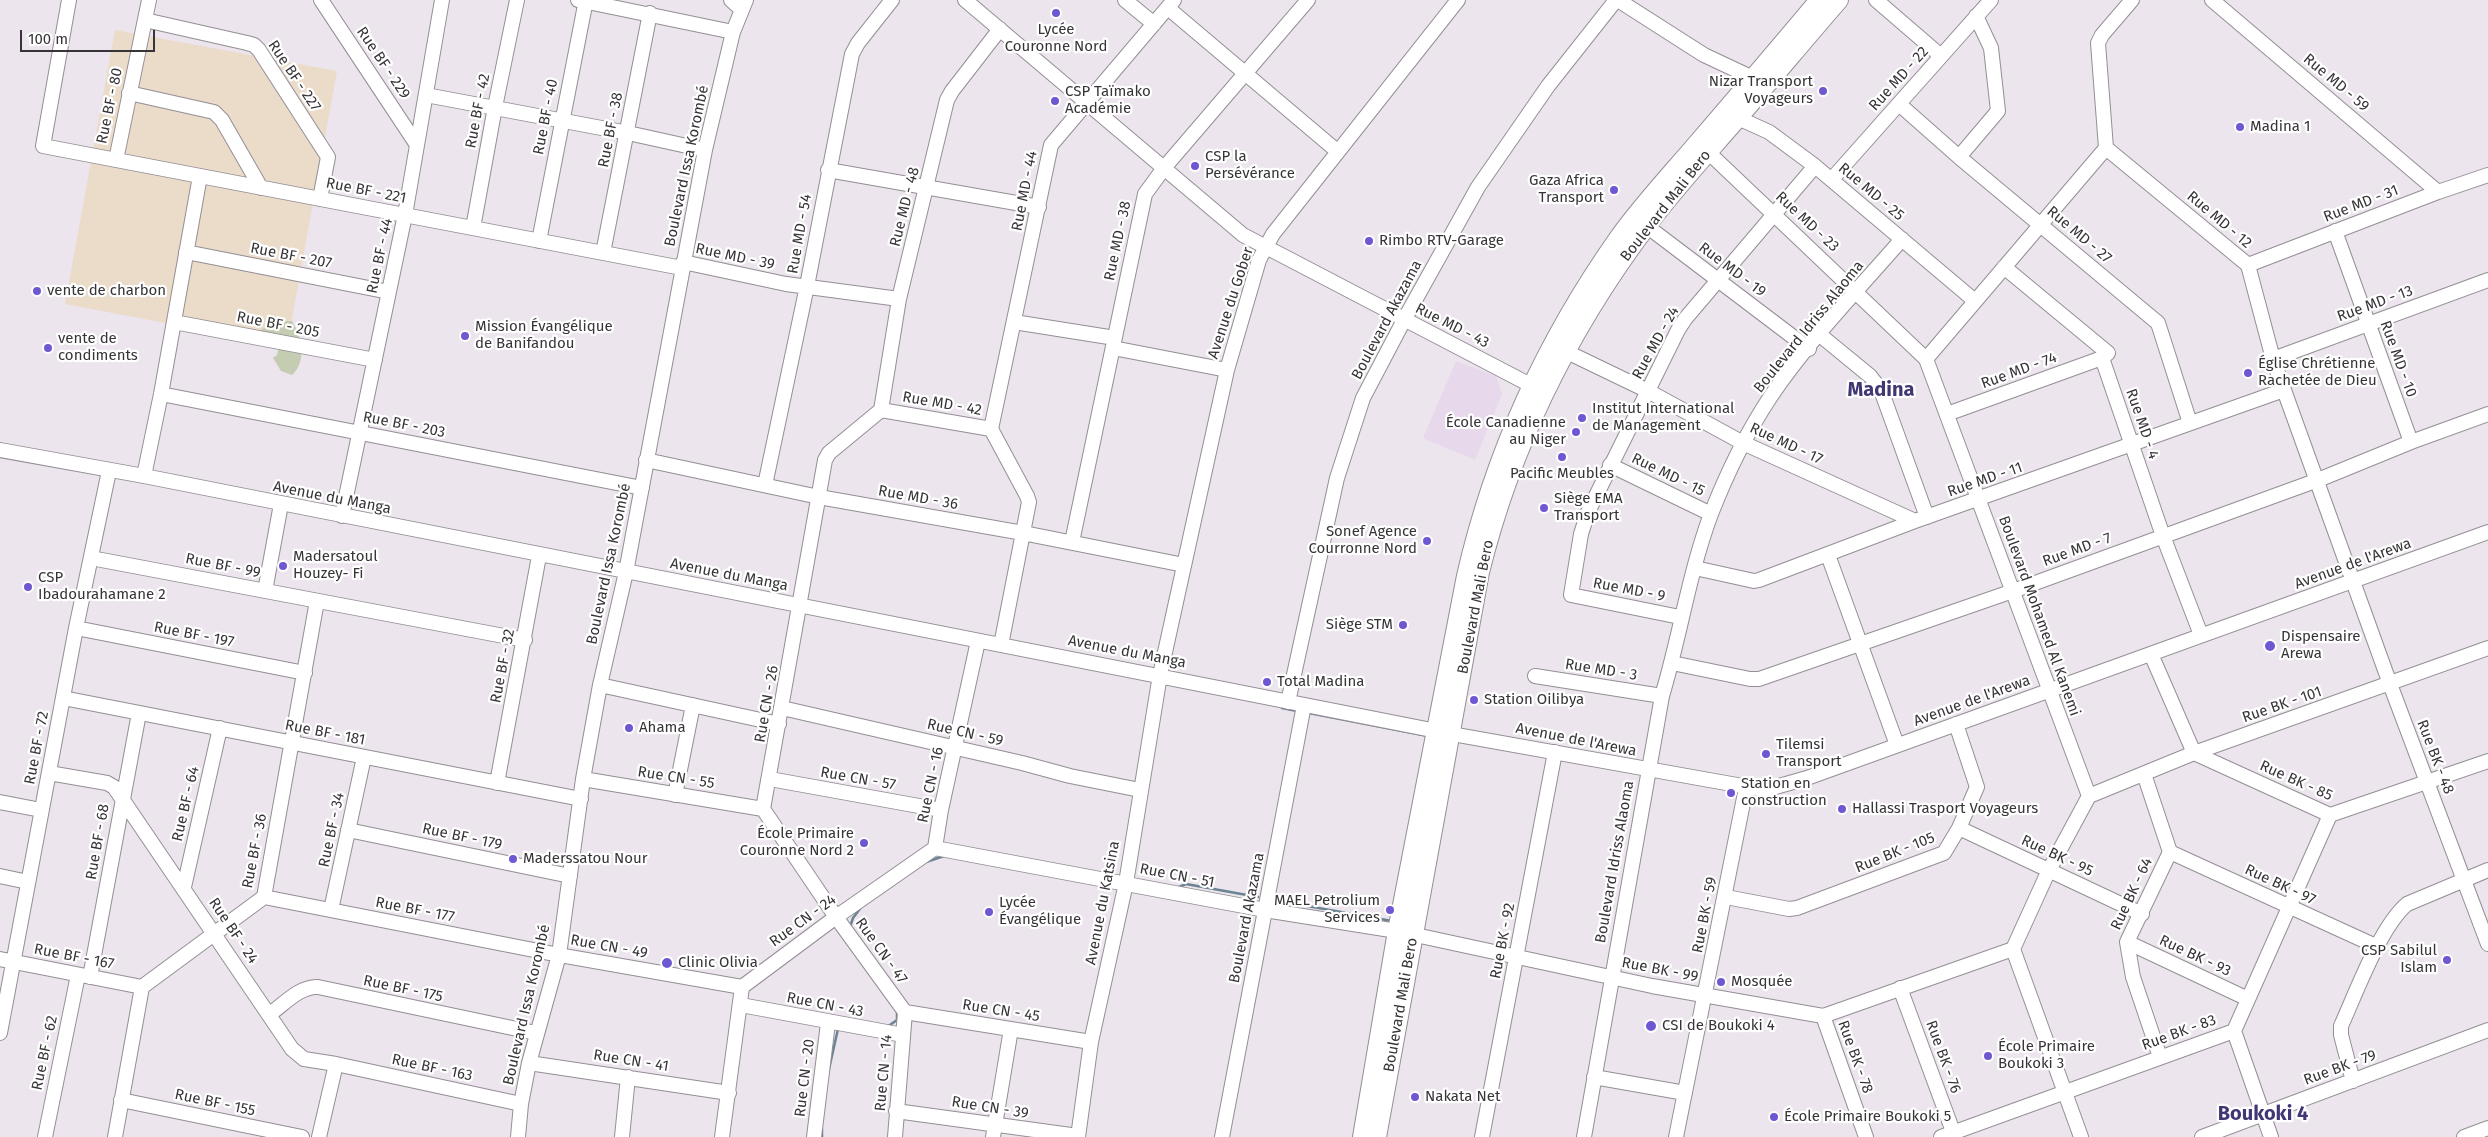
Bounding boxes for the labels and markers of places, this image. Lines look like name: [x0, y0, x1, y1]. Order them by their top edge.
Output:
marker: Lycée Couronne Nord: [1050, 7, 1062, 19]
place label: Lycée Couronne Nord: [1005, 21, 1107, 56]
place label: Nizar Transport Voyageurs: [1709, 73, 1813, 108]
place label: CSP Taïmako Académie: [1065, 83, 1151, 118]
marker: Nizar Transport Voyageurs: [1817, 85, 1829, 97]
marker: CSP Taïmako Académie: [1049, 95, 1061, 107]
place label: Madina 1: [2250, 118, 2310, 136]
marker: Madina 1: [2234, 121, 2246, 133]
place label: CSP la Persévérance: [1205, 148, 1295, 183]
marker: CSP la Persévérance: [1189, 160, 1201, 172]
place label: Gaza Africa Transport: [1529, 172, 1604, 207]
marker: Gaza Africa Transport: [1608, 184, 1620, 196]
place label: Rimbo RTV-Garage: [1379, 232, 1504, 250]
marker: Rimbo RTV-Garage: [1363, 235, 1375, 247]
place label: vente de charbon: [47, 282, 166, 300]
marker: vente de charbon: [31, 285, 43, 297]
place label: Mission Évangélique de Banifandou: [475, 318, 613, 353]
place label: vente de condiments: [58, 330, 138, 365]
marker: Mission Évangélique de Banifandou: [459, 330, 471, 342]
marker: vente de condiments: [42, 342, 54, 354]
place label: Église Chrétienne Rachetée de Dieu: [2258, 355, 2377, 390]
marker: Église Chrétienne Rachetée de Dieu: [2242, 367, 2254, 379]
place label: Institut International de Management: [1592, 400, 1734, 435]
marker: Institut International de Management: [1576, 412, 1588, 424]
place label: École Canadienne au Niger: [1446, 414, 1566, 449]
marker: École Canadienne au Niger: [1570, 426, 1582, 438]
marker: Pacific Meubles: [1556, 451, 1568, 463]
place label: Pacific Meubles: [1510, 465, 1614, 483]
place label: Siège EMA Transport: [1554, 490, 1623, 525]
marker: Siège EMA Transport: [1538, 502, 1550, 514]
place label: Sonef Agence Courronne Nord: [1308, 523, 1417, 558]
marker: Sonef Agence Courronne Nord: [1421, 535, 1433, 547]
place label: Madersatoul Houzey- Fi: [293, 548, 378, 583]
marker: Madersatoul Houzey- Fi: [277, 560, 289, 572]
place label: CSP Ibadourahamane 2: [38, 569, 166, 604]
marker: CSP Ibadourahamane 2: [22, 581, 34, 593]
place label: Siège STM: [1326, 616, 1393, 634]
marker: Siège STM: [1397, 619, 1409, 631]
place label: Dispensaire Arewa: [2281, 628, 2361, 663]
marker: Dispensaire Arewa: [2263, 639, 2277, 653]
place label: Total Madina: [1277, 673, 1364, 691]
marker: Total Madina: [1261, 676, 1273, 688]
place label: Station Oilibya: [1484, 691, 1584, 709]
marker: Station Oilibya: [1468, 694, 1480, 706]
place label: Ahama: [639, 719, 686, 737]
marker: Ahama: [623, 722, 635, 734]
place label: Tilemsi Transport: [1776, 736, 1841, 771]
marker: Tilemsi Transport: [1760, 748, 1772, 760]
place label: Station en construction: [1741, 775, 1827, 810]
marker: Station en construction: [1725, 787, 1737, 799]
place label: Hallassi Trasport Voyageurs: [1852, 800, 2038, 818]
marker: Hallassi Trasport Voyageurs: [1836, 803, 1848, 815]
place label: École Primaire Couronne Nord 2: [740, 825, 854, 860]
marker: École Primaire Couronne Nord 2: [858, 837, 870, 849]
place label: Maderssatou Nour: [523, 850, 648, 868]
marker: Maderssatou Nour: [507, 853, 519, 865]
place label: MAEL Petrolium Services: [1274, 892, 1380, 927]
place label: Lycée Évangélique: [999, 894, 1081, 929]
marker: MAEL Petrolium Services: [1384, 904, 1396, 916]
marker: Lycée Évangélique: [983, 906, 995, 918]
place label: CSP Sabilul Islam: [2361, 942, 2437, 977]
place label: Clinic Olivia: [678, 954, 758, 972]
marker: CSP Sabilul Islam: [2441, 954, 2453, 966]
marker: Clinic Olivia: [660, 956, 674, 970]
place label: Mosquée: [1731, 973, 1792, 991]
marker: Mosquée: [1715, 976, 1727, 988]
place label: CSI de Boukoki 4: [1662, 1017, 1775, 1035]
marker: CSI de Boukoki 4: [1644, 1019, 1658, 1033]
place label: École Primaire Boukoki 3: [1998, 1038, 2095, 1073]
marker: École Primaire Boukoki 3: [1982, 1050, 1994, 1062]
place label: Nakata Net: [1425, 1088, 1500, 1106]
marker: Nakata Net: [1409, 1091, 1421, 1103]
place label: École Primaire Boukoki 5: [1784, 1108, 1951, 1126]
marker: École Primaire Boukoki 5: [1768, 1111, 1780, 1123]

